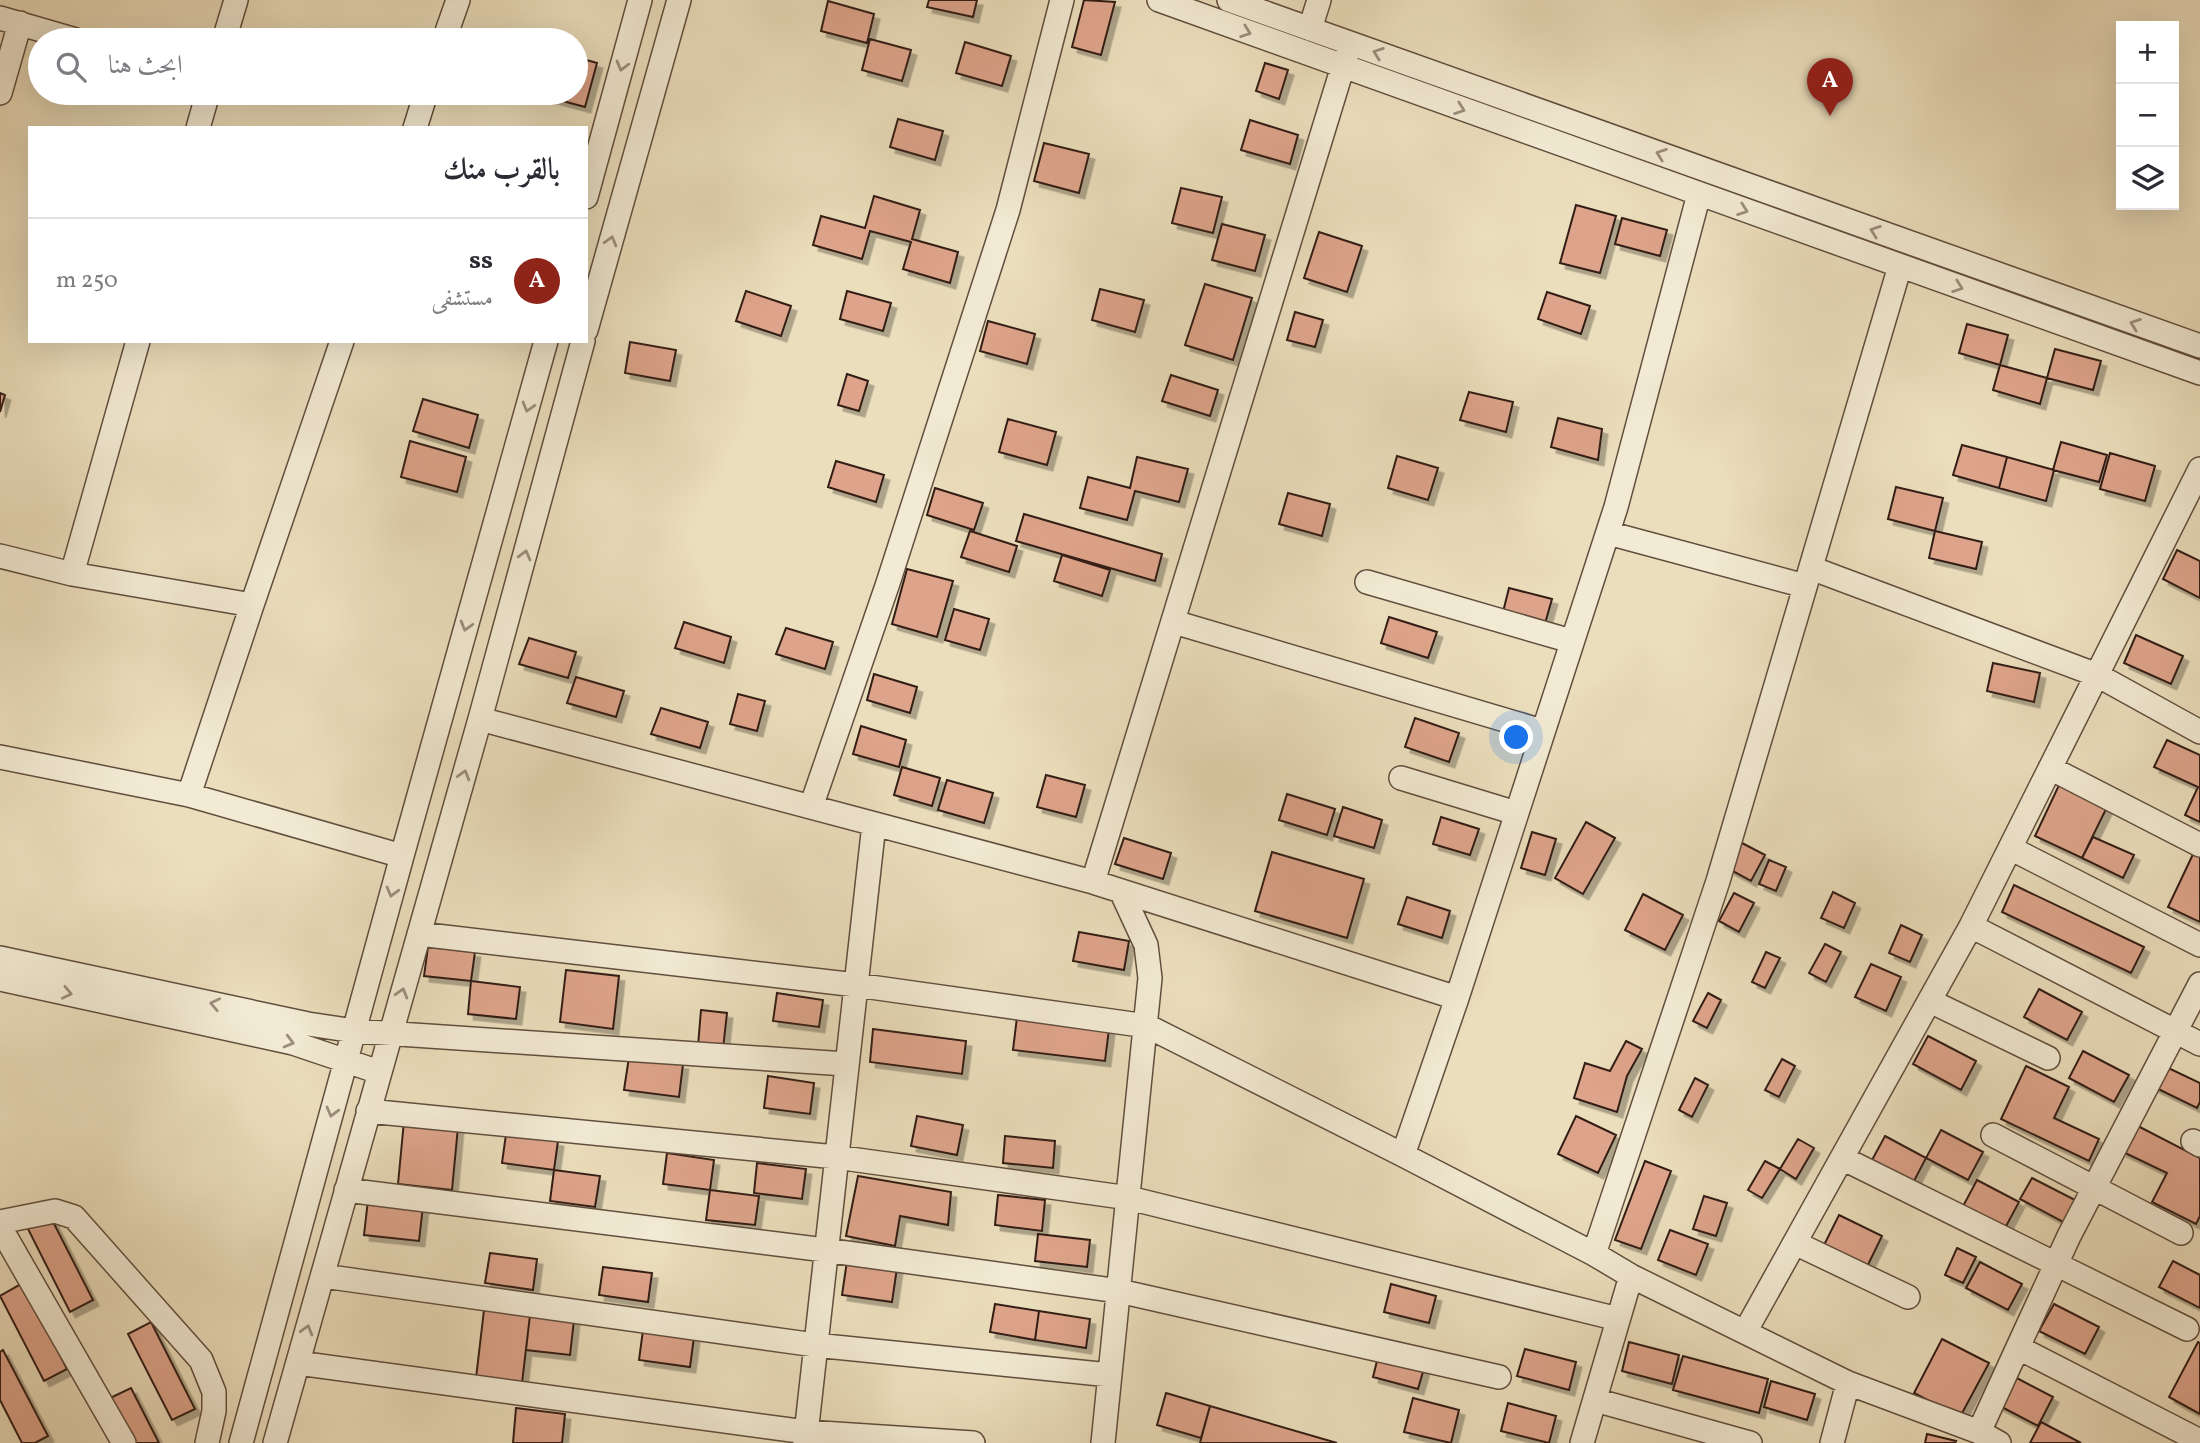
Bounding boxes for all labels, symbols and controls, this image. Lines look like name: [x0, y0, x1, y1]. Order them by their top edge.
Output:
map controls: [2116, 21, 2179, 210]
button: +: [2116, 21, 2179, 84]
one-way arrow: [1239, 24, 1251, 38]
search box: [28, 28, 588, 105]
one-way arrow: [1372, 47, 1384, 61]
icon: search: [52, 48, 90, 86]
text: ابحث هنا: [108, 48, 183, 84]
pin: A: [1807, 58, 1853, 116]
one-way arrow: [616, 60, 631, 72]
button: −: [2116, 84, 2179, 147]
one-way arrow: [1453, 101, 1465, 115]
button: layers: [2116, 147, 2179, 210]
one-way arrow: [1655, 148, 1667, 162]
text: بالقرب منك: [443, 150, 560, 192]
one-way arrow: [1737, 202, 1749, 216]
one-way arrow: [1870, 225, 1882, 239]
one-way arrow: [603, 235, 618, 247]
text: ss: [469, 243, 493, 279]
text: 250 m: [56, 265, 118, 297]
text: A: [529, 265, 545, 297]
one-way arrow: [1951, 279, 1963, 293]
text: مستشفى: [432, 283, 493, 315]
one-way arrow: [2130, 318, 2142, 332]
one-way arrow: [522, 401, 536, 413]
one-way arrow: [516, 549, 531, 561]
one-way arrow: [460, 620, 475, 632]
your location: [1499, 720, 1533, 754]
one-way arrow: [456, 769, 471, 781]
one-way arrow: [386, 886, 400, 898]
one-way arrow: [61, 985, 73, 1000]
one-way arrow: [394, 988, 409, 1000]
one-way arrow: [209, 997, 221, 1012]
one-way arrow: [283, 1034, 295, 1048]
one-way arrow: [325, 1105, 340, 1117]
one-way arrow: [299, 1325, 314, 1337]

